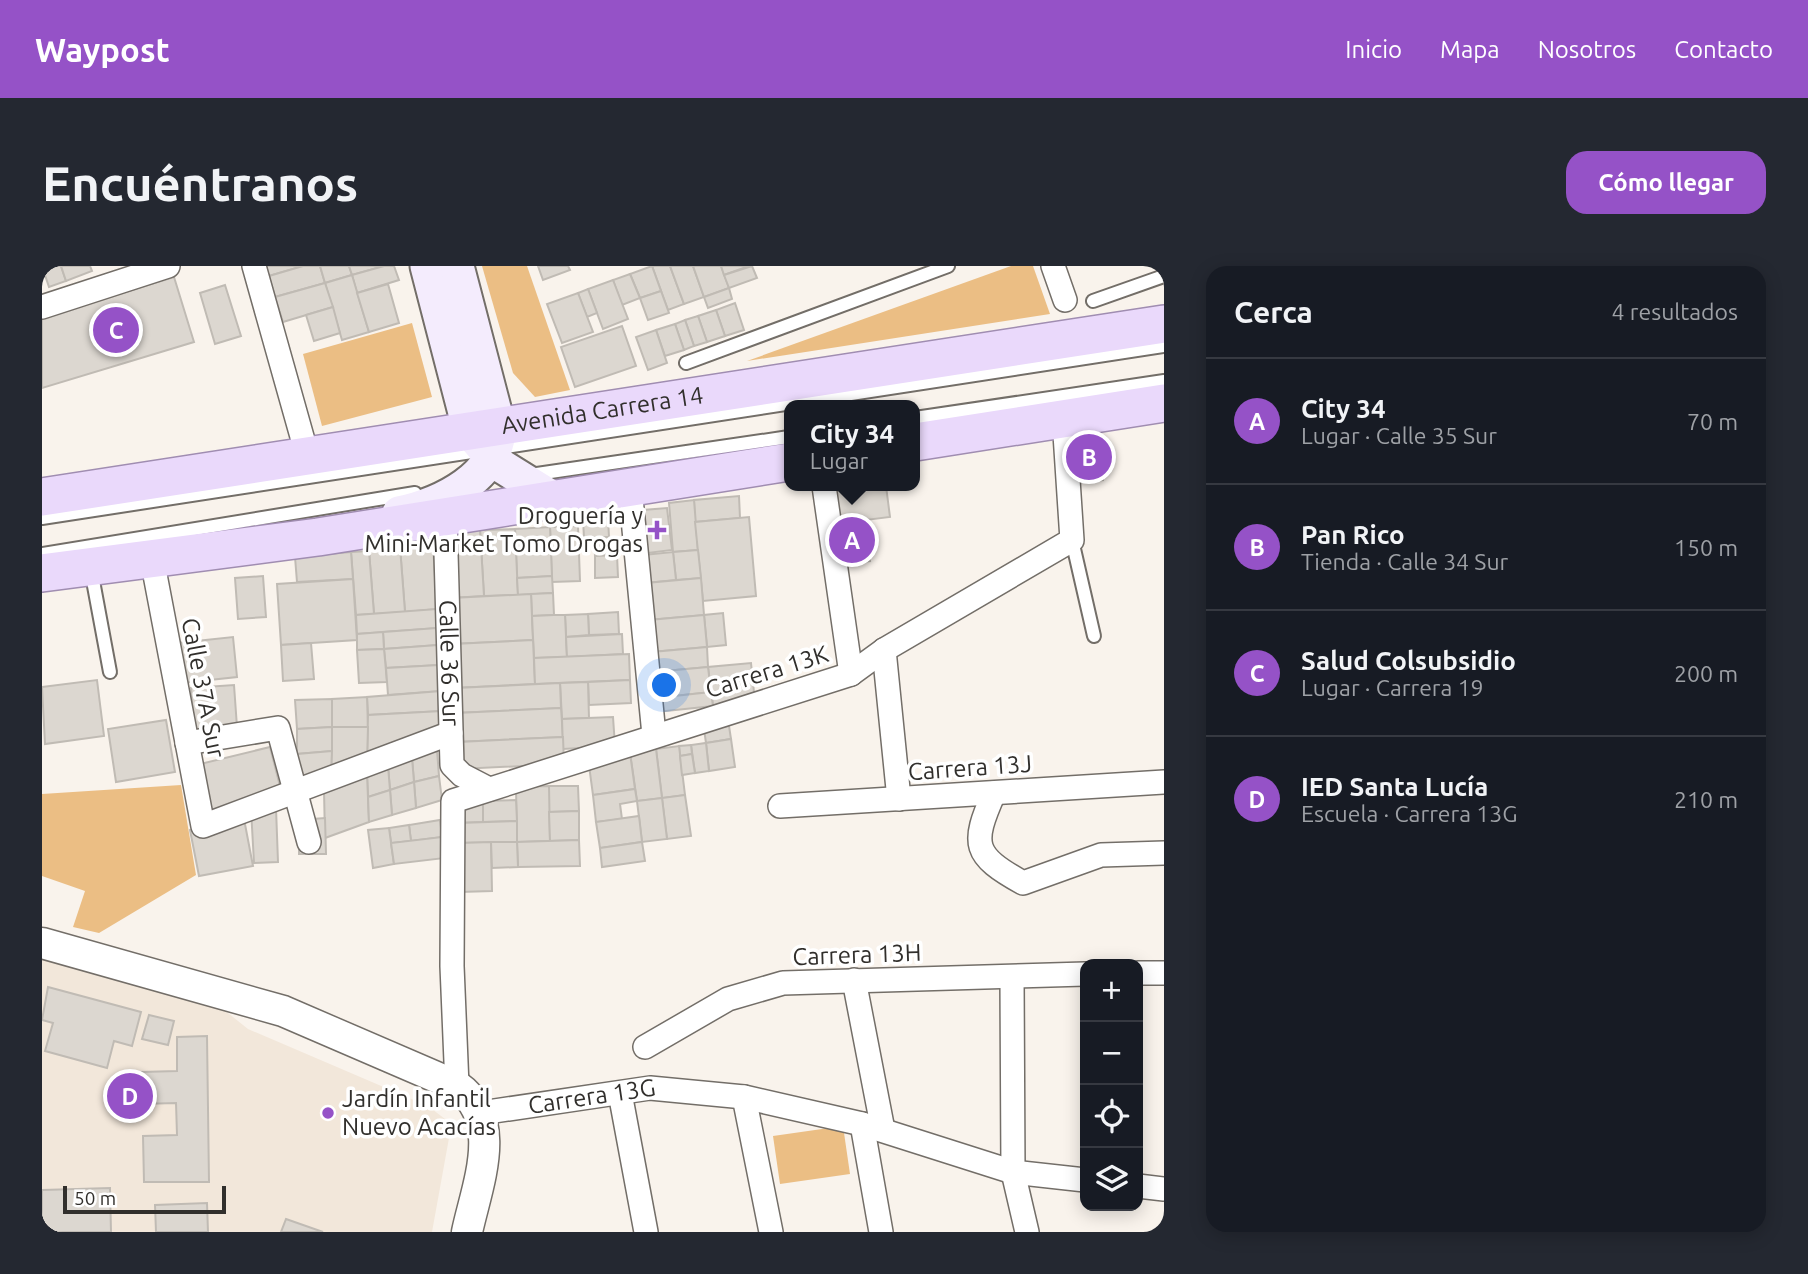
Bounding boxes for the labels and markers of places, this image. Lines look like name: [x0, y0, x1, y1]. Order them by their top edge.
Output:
pin: C: [93, 304, 139, 356]
pin: B: [1066, 431, 1112, 483]
place label: Droguería y Mini-Market Tomo Drogas: [365, 502, 643, 557]
pin: A: [829, 514, 875, 566]
marker: Droguería y Mini-Market Tomo Drogas: [649, 522, 665, 538]
pin: D: [107, 1070, 153, 1122]
place label: Jardín Infantil Nuevo Acacías: [342, 1085, 496, 1140]
marker: Jardín Infantil Nuevo Acacías: [320, 1105, 336, 1121]

